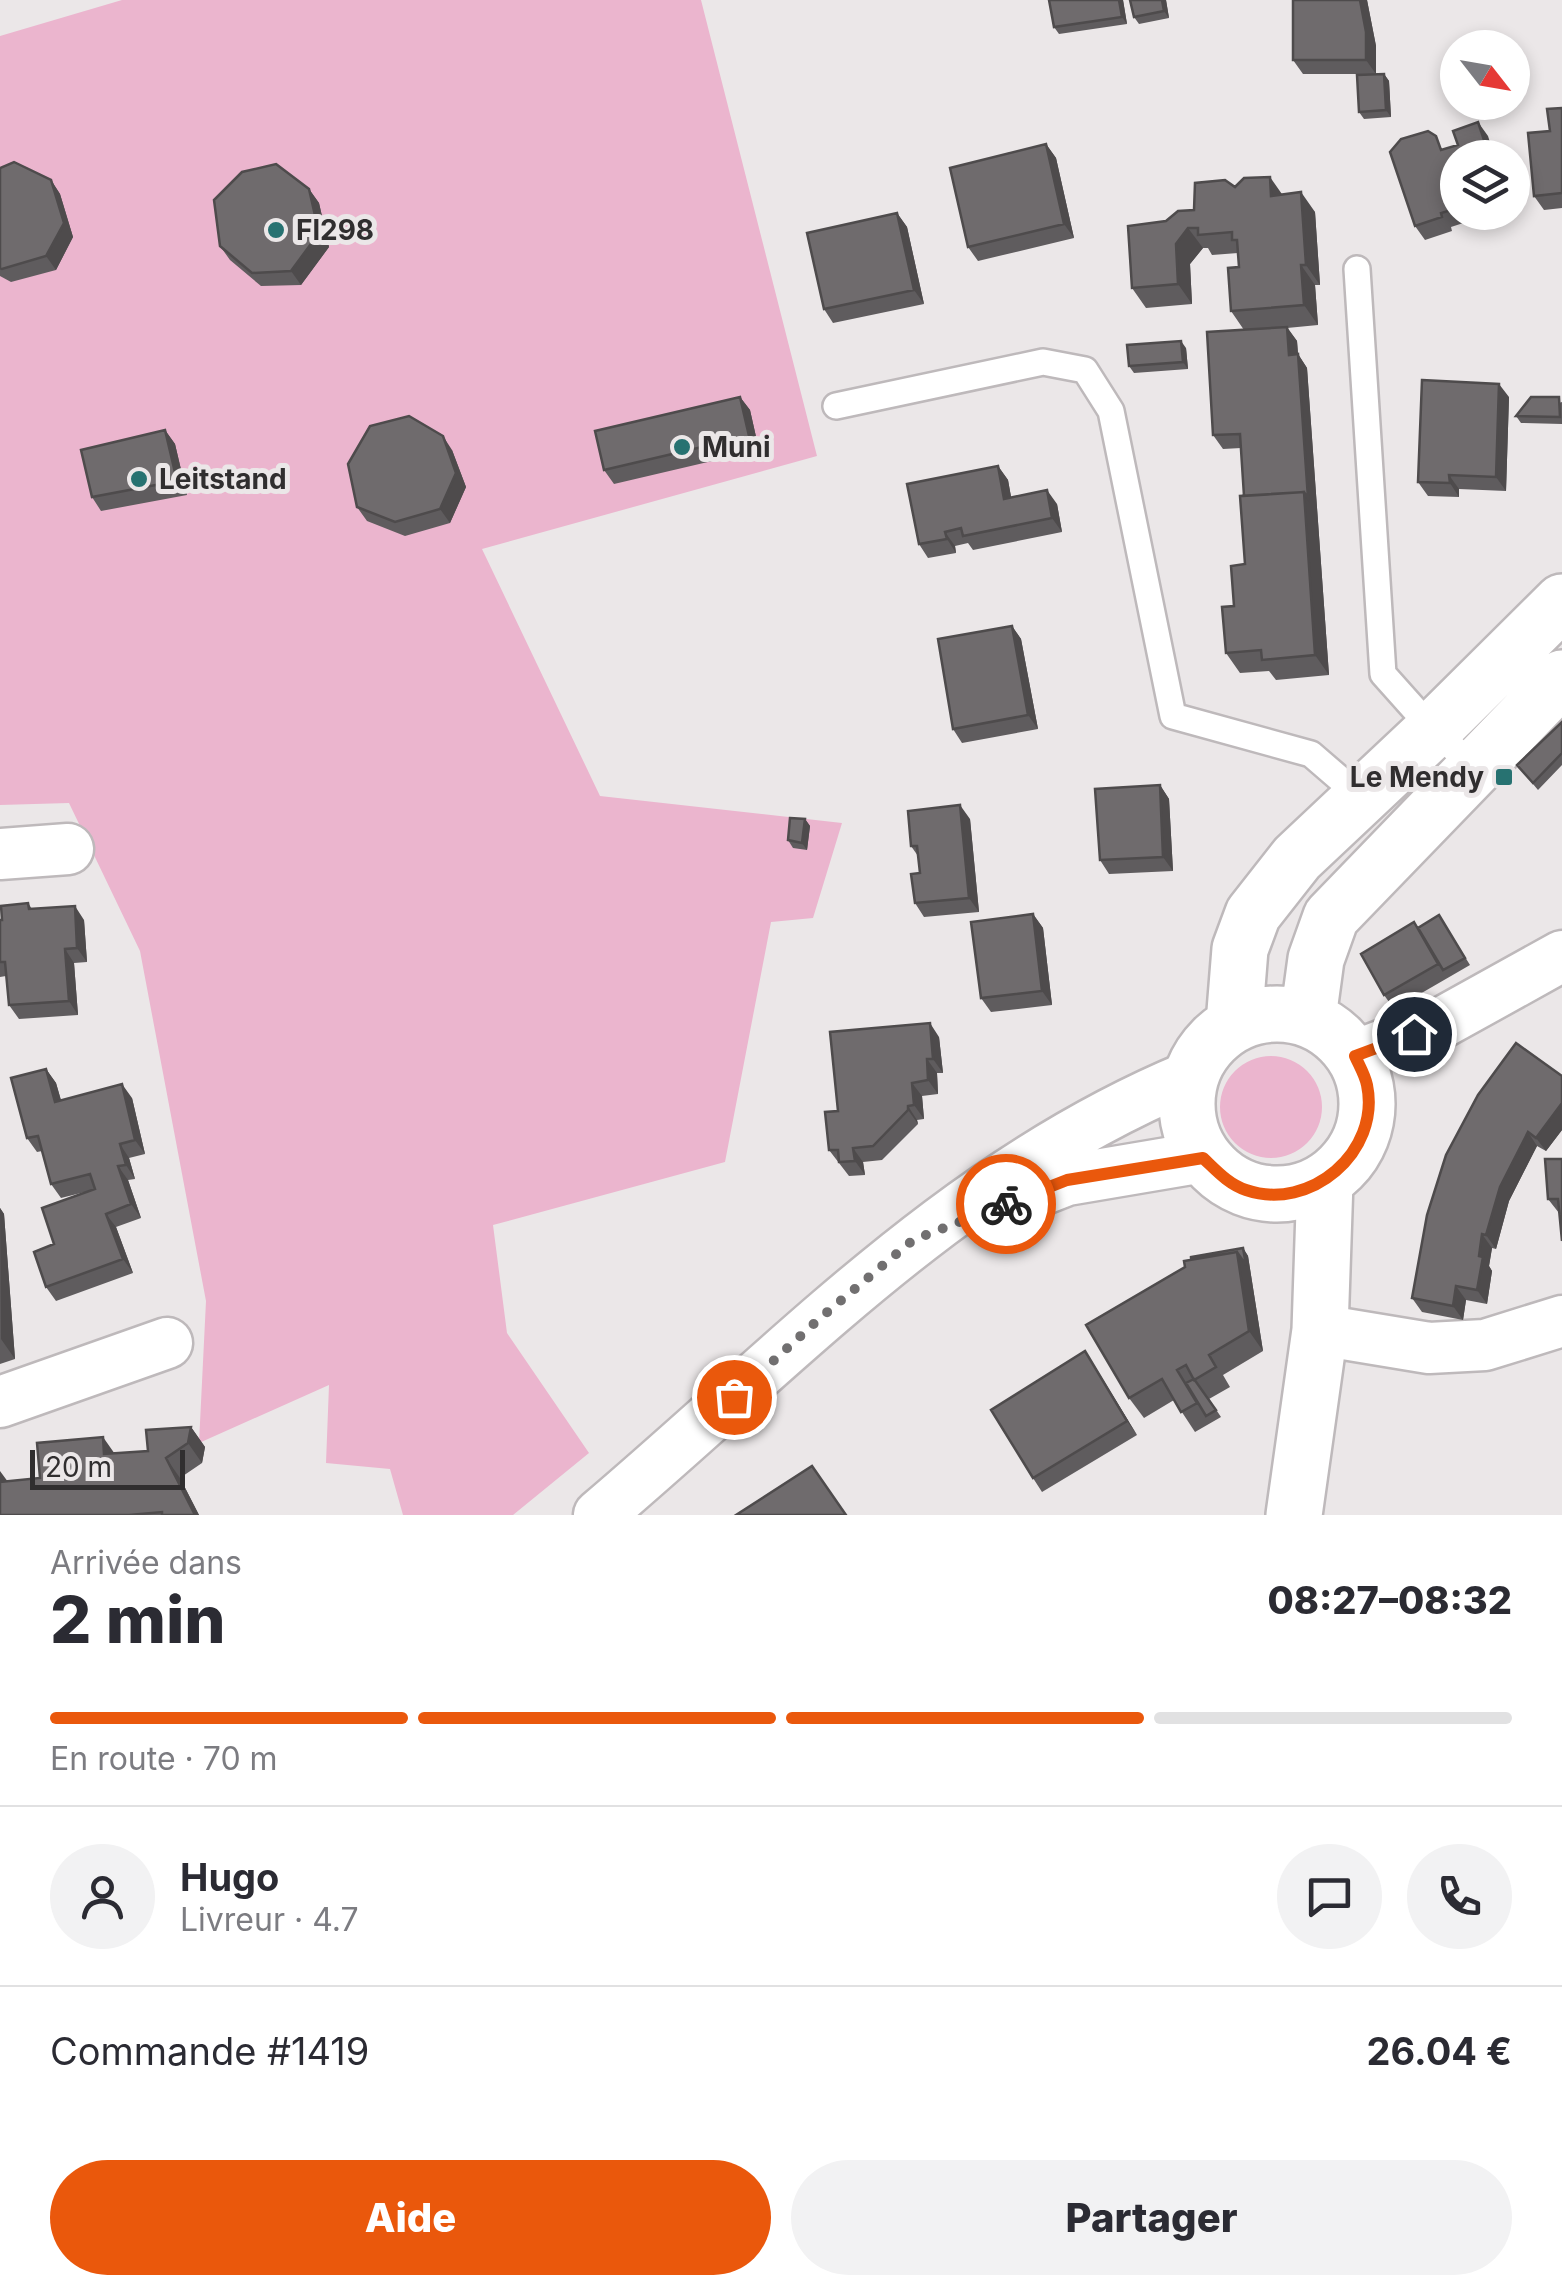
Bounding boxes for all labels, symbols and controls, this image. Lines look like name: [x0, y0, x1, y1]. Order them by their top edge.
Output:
north arrow: [1440, 30, 1530, 120]
map controls: [1440, 30, 1530, 230]
button: layers: [1440, 140, 1530, 230]
place label: Fl298: [296, 213, 374, 247]
marker: Fl298: [265, 219, 287, 241]
place label: Muni: [702, 430, 771, 464]
marker: Muni: [671, 436, 693, 458]
place label: Leitstand: [159, 462, 287, 496]
marker: Leitstand: [128, 468, 150, 490]
place label: Le Mendy: [1350, 760, 1484, 794]
marker: Le Mendy: [1493, 766, 1515, 788]
pin: [1372, 992, 1457, 1077]
icon: home: [1387, 1007, 1442, 1062]
courier: [956, 1154, 1056, 1254]
icon: bike: [979, 1177, 1034, 1232]
pin: [692, 1355, 777, 1440]
icon: bag: [707, 1370, 762, 1425]
scale bar: [30, 1445, 185, 1490]
text: 20 m: [45, 1450, 112, 1484]
text: Arrivée dans: [50, 1543, 242, 1582]
text: 08:27–08:32: [1267, 1577, 1512, 1623]
text: 2 min: [50, 1580, 226, 1659]
text: En route · 70 m: [50, 1739, 278, 1778]
button: person: [50, 1844, 155, 1949]
button: chat: [1277, 1844, 1382, 1949]
button: phone: [1407, 1844, 1512, 1949]
text: Hugo: [180, 1854, 279, 1900]
text: Livreur · 4.7: [180, 1900, 359, 1939]
text: Commande #1419: [50, 2028, 369, 2074]
text: 26.04 €: [1367, 2028, 1512, 2074]
button: Aide: [50, 2160, 771, 2275]
button: Partager: [791, 2160, 1512, 2275]

